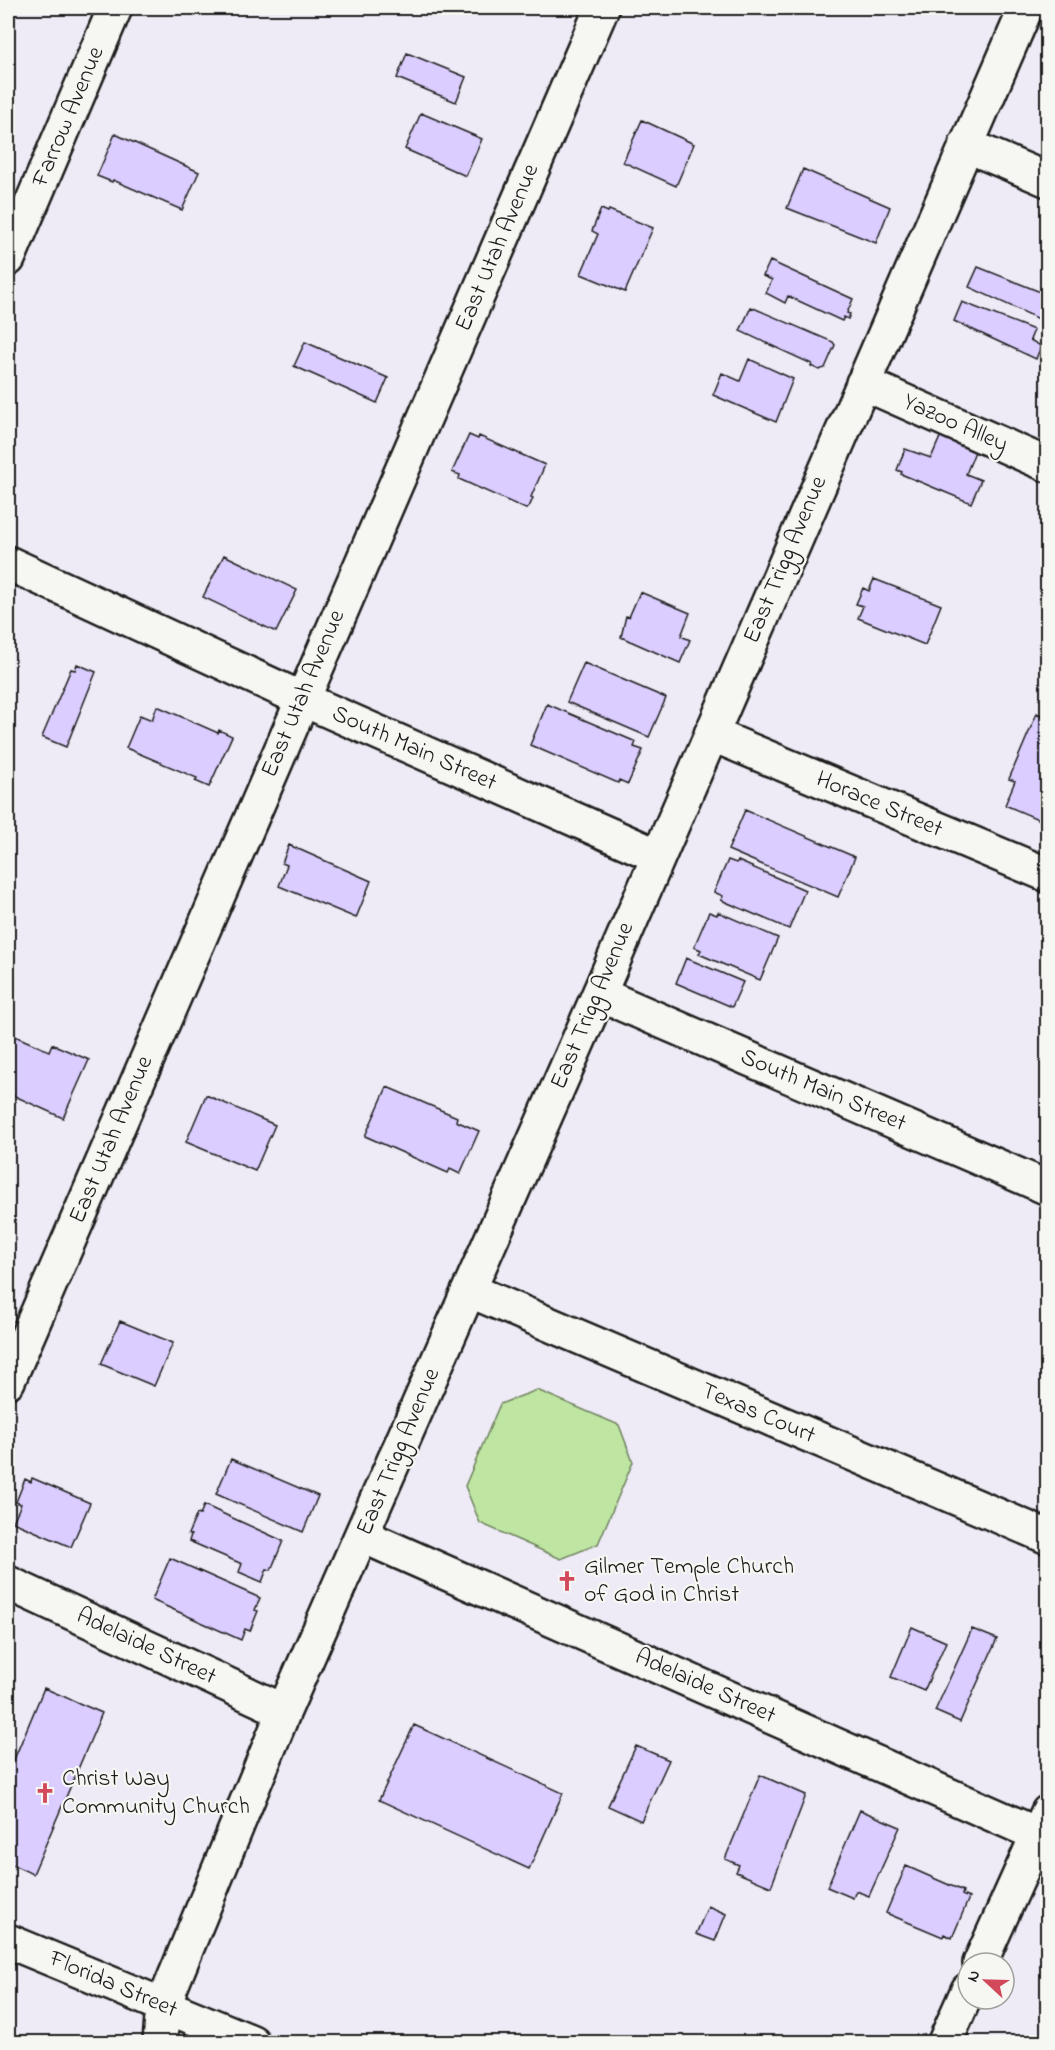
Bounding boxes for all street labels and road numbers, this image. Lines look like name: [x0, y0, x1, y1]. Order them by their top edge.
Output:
street label: Farrow Avenue: [23, 41, 114, 194]
street label: East Utah Avenue: [447, 158, 549, 337]
street label: Yazoo Alley: [896, 385, 1013, 464]
street label: East Trigg Avenue: [735, 471, 837, 649]
street label: East Utah Avenue: [253, 604, 355, 783]
street label: South Main Street: [326, 697, 502, 801]
street label: Horace Street: [810, 763, 948, 847]
street label: East Trigg Avenue: [542, 917, 644, 1095]
street label: South Main Street: [735, 1040, 911, 1142]
street label: East Utah Avenue: [61, 1050, 163, 1229]
street label: East Trigg Avenue: [348, 1363, 450, 1541]
street label: Texas Court: [695, 1374, 821, 1454]
street label: Adelaide Street: [70, 1599, 222, 1695]
street label: Adelaide Street: [629, 1640, 781, 1734]
street label: Florida Street: [42, 1942, 183, 2028]

